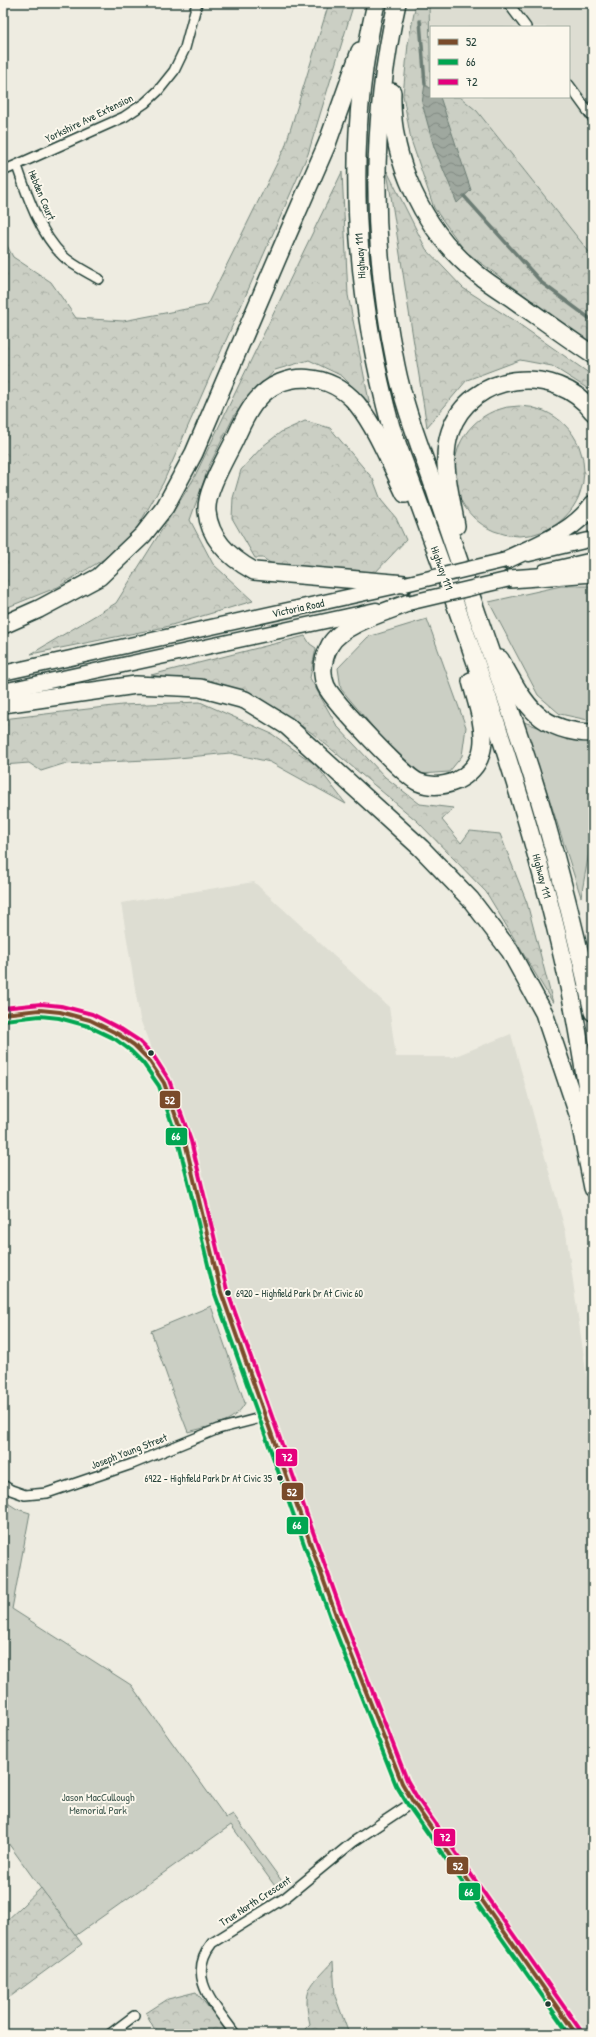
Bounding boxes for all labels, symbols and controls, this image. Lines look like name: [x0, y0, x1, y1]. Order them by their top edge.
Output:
legend: [430, 26, 570, 98]
text: 52: [466, 33, 477, 50]
text: 66: [466, 53, 476, 70]
text: 72: [466, 73, 478, 90]
street label: Yorkshire Ave Extension: [43, 91, 135, 145]
street label: Hebden Court: [25, 168, 59, 222]
street label: Highway 111: [351, 233, 369, 279]
street label: Highway 111: [428, 544, 456, 592]
street label: Victoria Road: [271, 596, 326, 620]
street label: Highway 111: [529, 852, 555, 900]
unlabelled marker: [146, 1048, 156, 1058]
line badge: 52: [159, 1090, 181, 1109]
text: 52: [165, 1093, 176, 1107]
line badge: 66: [165, 1127, 188, 1146]
text: 66: [172, 1129, 181, 1143]
place label: 6920 - Highfield Park Dr At Civic 60: [236, 1287, 364, 1300]
marker: 6920 - Highfield Park Dr At Civic 60: [223, 1288, 233, 1298]
street label: Joseph Young Street: [89, 1430, 169, 1472]
line badge: 72: [275, 1448, 298, 1467]
text: 72: [281, 1450, 293, 1464]
place label: 6922 - Highfield Park Dr At Civic 35: [145, 1472, 273, 1485]
marker: 6922 - Highfield Park Dr At Civic 35: [275, 1473, 285, 1483]
line badge: 52: [281, 1482, 304, 1501]
text: 52: [287, 1485, 298, 1499]
line badge: 66: [286, 1516, 309, 1535]
text: 66: [293, 1518, 302, 1532]
park label: Jason MacCullough Memorial Park: [61, 1790, 135, 1817]
line badge: 72: [433, 1828, 456, 1847]
text: 72: [439, 1830, 451, 1844]
line badge: 52: [446, 1856, 469, 1875]
text: 52: [453, 1859, 464, 1873]
street label: True North Crescent: [217, 1873, 294, 1929]
line badge: 66: [458, 1882, 481, 1901]
text: 66: [465, 1885, 474, 1899]
unlabelled marker: [543, 1999, 553, 2009]

